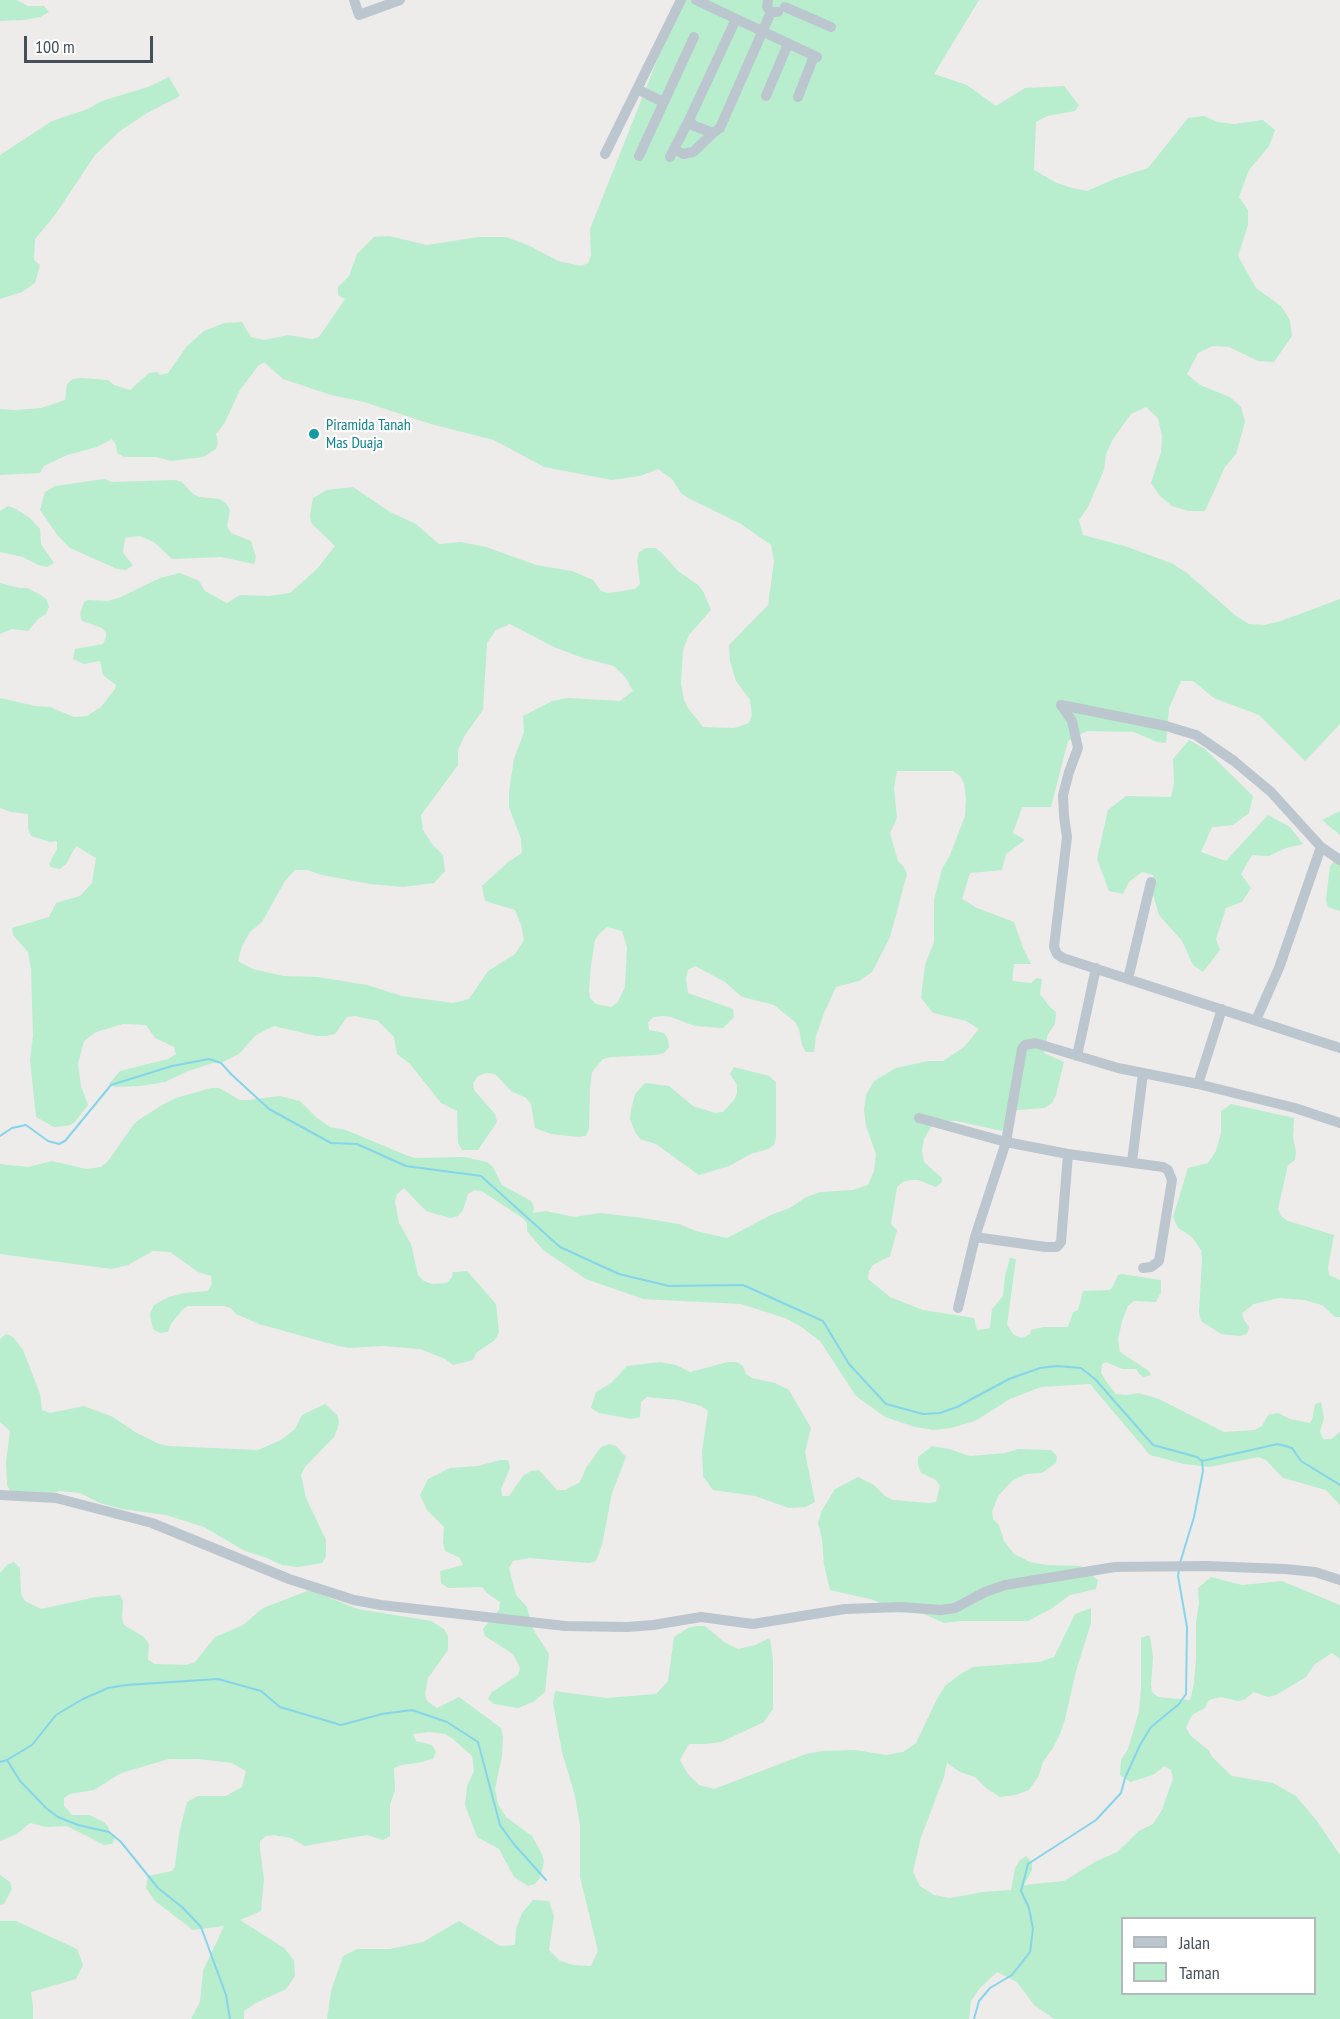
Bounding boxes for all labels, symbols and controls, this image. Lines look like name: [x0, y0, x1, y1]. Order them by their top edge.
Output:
scale bar: [27, 24, 156, 62]
text: 100 m: [35, 35, 75, 58]
place label: Piramida Tanah Mas Duaja: [326, 415, 411, 453]
marker: Piramida Tanah Mas Duaja: [307, 427, 321, 441]
legend: [1121, 1917, 1316, 1995]
text: Jalan: [1179, 1931, 1210, 1954]
text: Taman: [1179, 1961, 1220, 1984]

